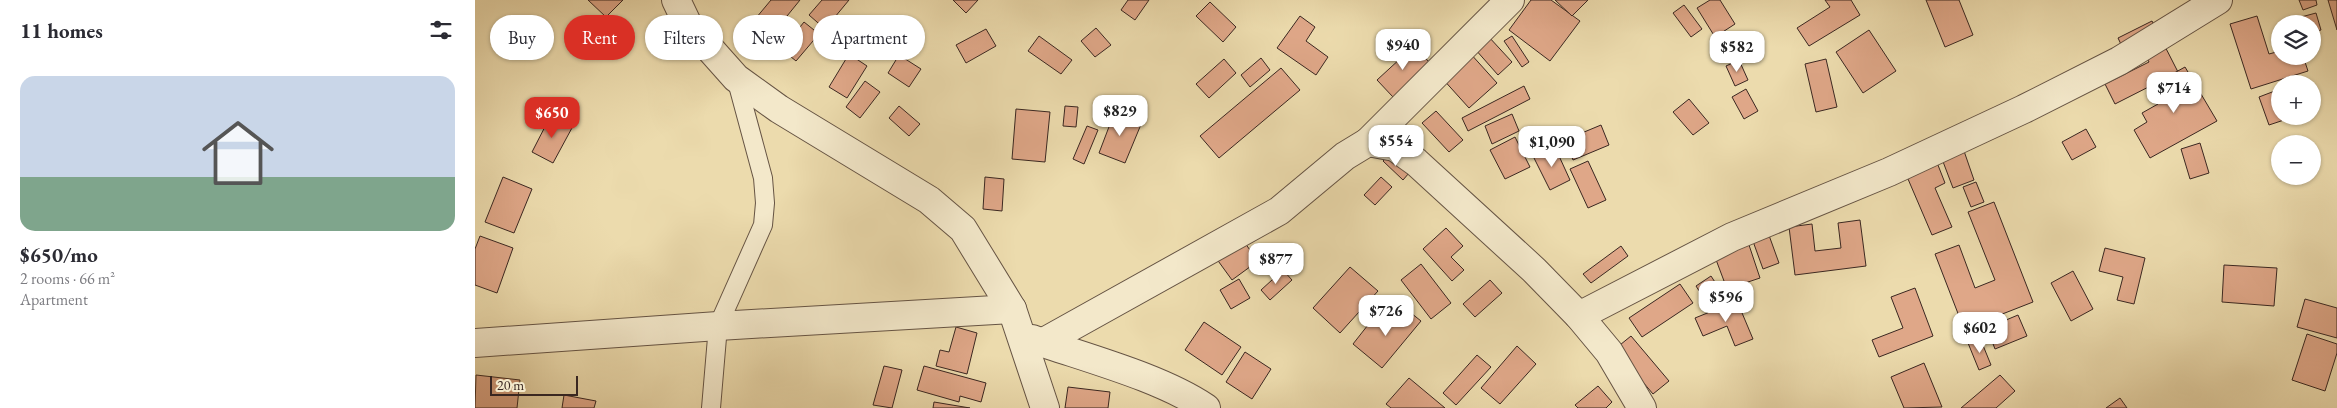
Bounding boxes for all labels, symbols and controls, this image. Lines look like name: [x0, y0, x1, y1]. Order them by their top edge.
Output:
chip: Buy: [490, 15, 554, 60]
chip: Rent: [564, 15, 635, 60]
chip: Filters: [645, 15, 723, 60]
chip: New: [733, 15, 803, 60]
chip: Apartment: [813, 15, 925, 60]
map controls: [2271, 15, 2321, 185]
button: layers: [2271, 15, 2321, 65]
icon: filters: [427, 16, 455, 44]
text: 11 homes: [20, 17, 103, 44]
pin: $940: [1373, 28, 1433, 71]
pin: $582: [1707, 30, 1767, 73]
text: $940: [1387, 34, 1419, 55]
text: $582: [1721, 36, 1753, 57]
pin: $714: [2144, 72, 2204, 114]
button: +: [2271, 75, 2321, 125]
text: $714: [2158, 77, 2190, 98]
pin: $829: [1090, 94, 1150, 137]
pin: $650: [522, 96, 582, 139]
text: $829: [1104, 100, 1136, 121]
text: $650: [536, 102, 568, 123]
icon: home: [193, 108, 283, 198]
pin: $554: [1366, 124, 1426, 167]
pin: $1,090: [1511, 126, 1593, 168]
text: $554: [1380, 130, 1412, 151]
text: $1,090: [1529, 131, 1575, 152]
button: −: [2271, 135, 2321, 185]
text: $650/mo: [20, 241, 98, 268]
pin: $877: [1246, 242, 1306, 285]
text: $877: [1260, 248, 1292, 269]
text: 2 rooms · 66 m²: [20, 268, 115, 289]
pin: $596: [1696, 280, 1756, 323]
text: $596: [1710, 286, 1742, 307]
text: Apartment: [20, 289, 88, 310]
pin: $726: [1356, 294, 1416, 337]
text: $726: [1370, 300, 1402, 321]
pin: $602: [1950, 312, 2010, 354]
text: $602: [1964, 317, 1996, 338]
scale bar: [490, 373, 577, 396]
text: 20 m: [497, 376, 524, 394]

